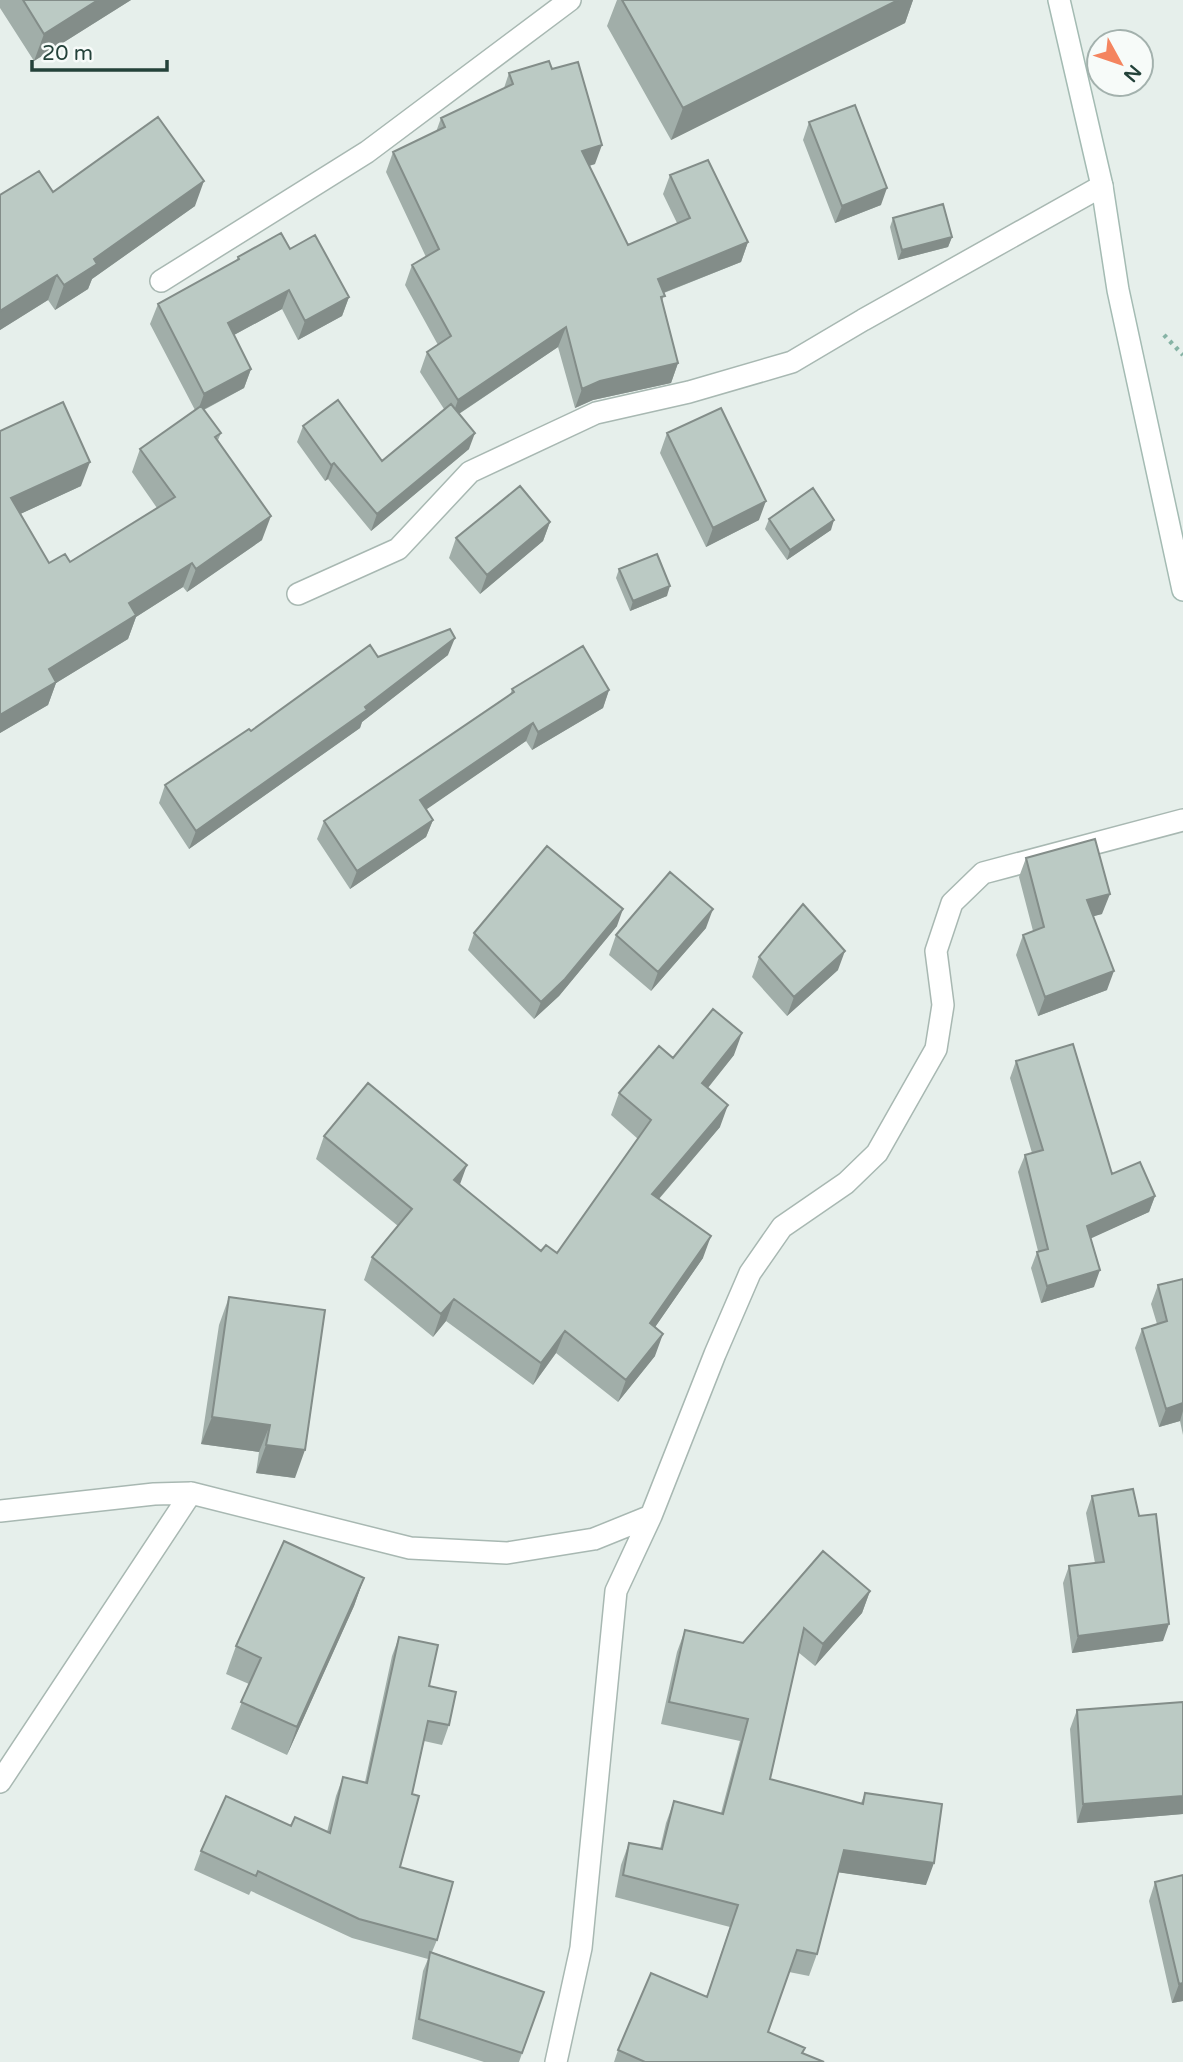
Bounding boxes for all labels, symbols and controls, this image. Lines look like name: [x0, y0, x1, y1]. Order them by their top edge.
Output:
scale bar: [32, 28, 166, 72]
north arrow: [1085, 28, 1155, 98]
text: 20 m: [42, 41, 93, 66]
text: N: [1119, 60, 1146, 86]

